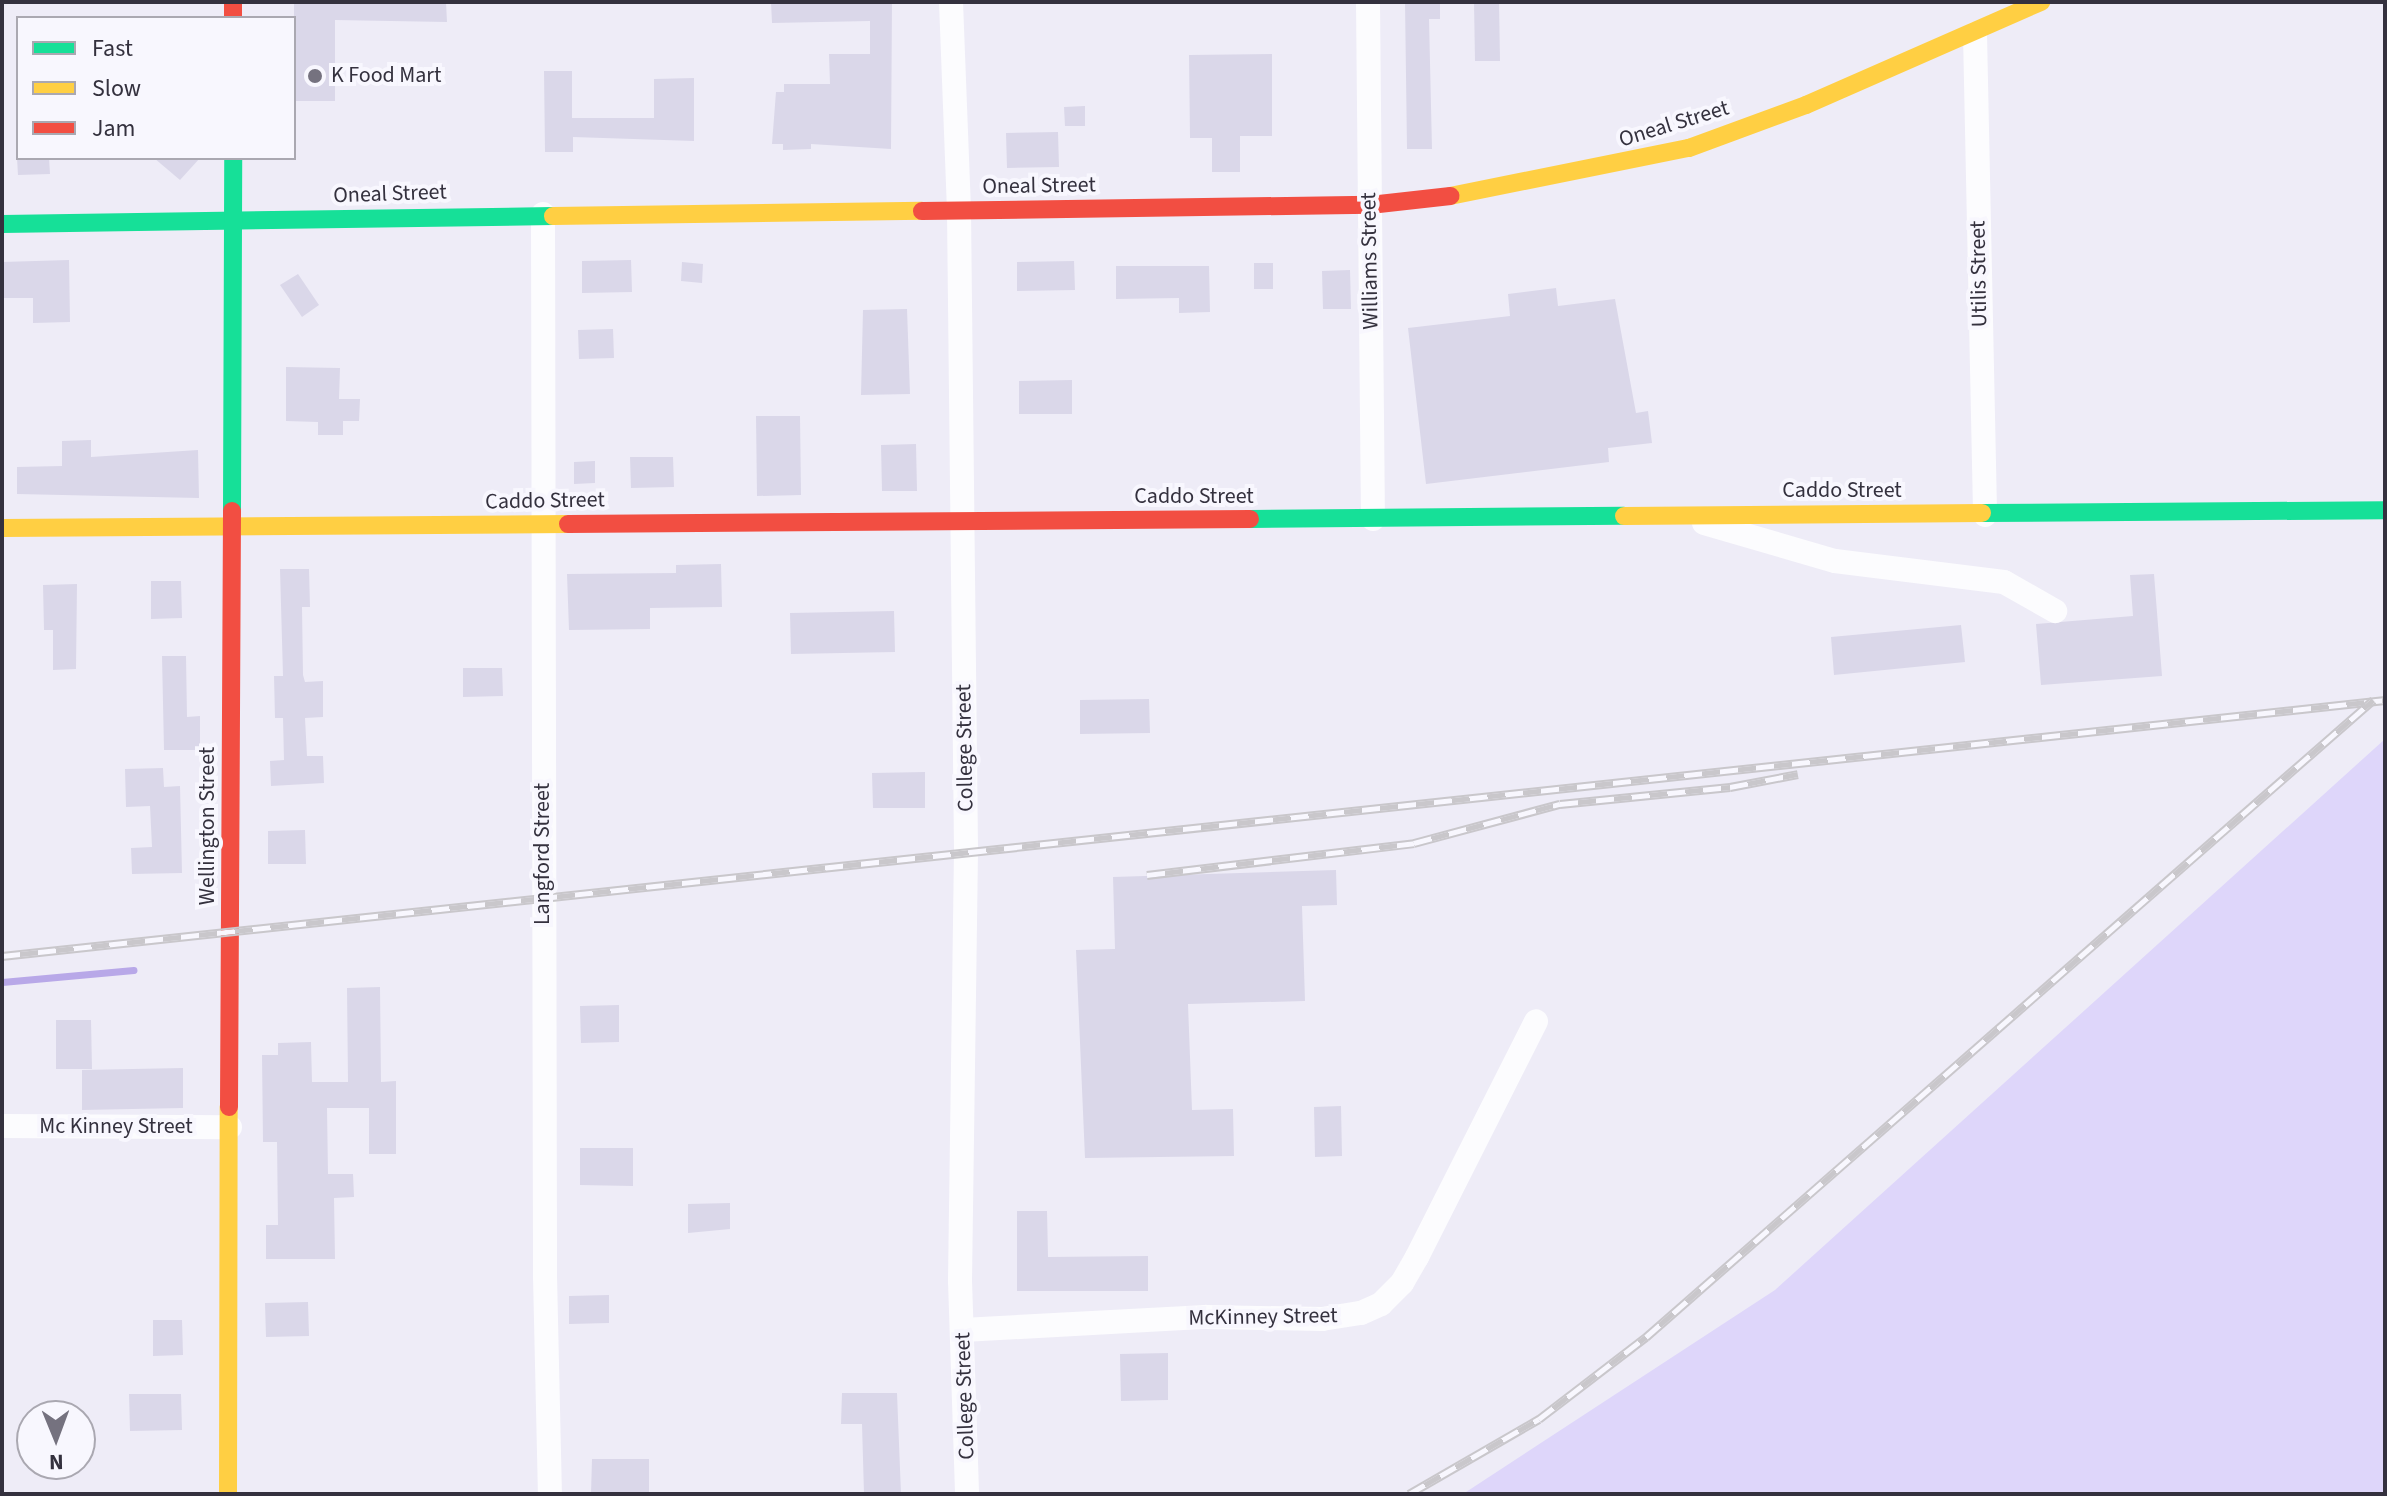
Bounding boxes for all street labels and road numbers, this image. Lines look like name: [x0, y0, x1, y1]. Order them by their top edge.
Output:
street label: Oneal Street: [1616, 95, 1732, 153]
street label: Oneal Street: [982, 172, 1096, 200]
street label: Oneal Street: [333, 179, 447, 209]
street label: Williams Street: [1356, 192, 1384, 330]
street label: Utilis Street: [1965, 220, 1993, 328]
street label: Caddo Street: [1782, 478, 1902, 504]
street label: Caddo Street: [1134, 484, 1254, 510]
street label: Caddo Street: [485, 487, 605, 515]
street label: College Street: [951, 684, 979, 812]
street label: Wellington Street: [195, 747, 221, 905]
street label: Langford Street: [530, 783, 556, 925]
street label: Mc Kinney Street: [39, 1114, 193, 1140]
street label: McKinney Street: [1188, 1303, 1338, 1331]
street label: College Street: [950, 1332, 980, 1460]

